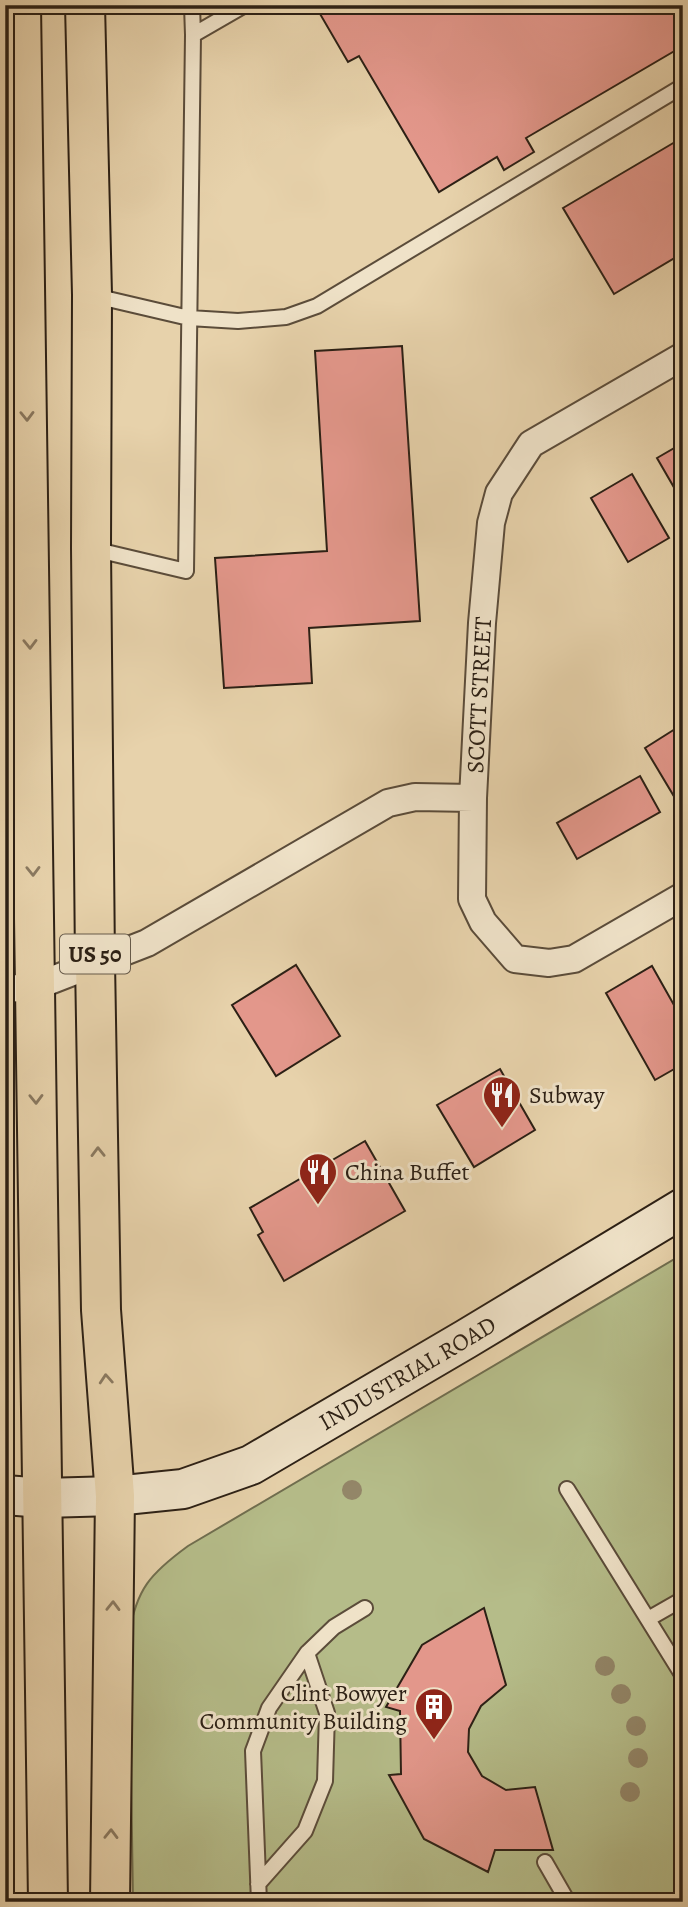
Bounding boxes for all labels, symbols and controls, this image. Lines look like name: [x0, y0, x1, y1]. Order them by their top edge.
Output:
one-way arrow: [19, 411, 34, 422]
street label: SCOTT STREET: [459, 616, 499, 774]
one-way arrow: [22, 639, 37, 650]
one-way arrow: [25, 866, 40, 877]
road number: US 50: [60, 934, 130, 973]
restaurant icon: Subway: [481, 1074, 523, 1129]
place label: Subway: [529, 1079, 605, 1111]
one-way arrow: [28, 1094, 44, 1105]
one-way arrow: [90, 1146, 106, 1156]
restaurant icon: China Buffet: [297, 1151, 339, 1206]
place label: China Buffet: [345, 1156, 469, 1188]
street label: INDUSTRIAL ROAD: [313, 1308, 502, 1438]
one-way arrow: [99, 1373, 114, 1384]
one-way arrow: [106, 1600, 121, 1611]
place label: Clint Bowyer Community Building: [200, 1677, 407, 1737]
building icon: Clint Bowyer Community Building: [413, 1686, 455, 1741]
one-way arrow: [103, 1828, 119, 1838]

